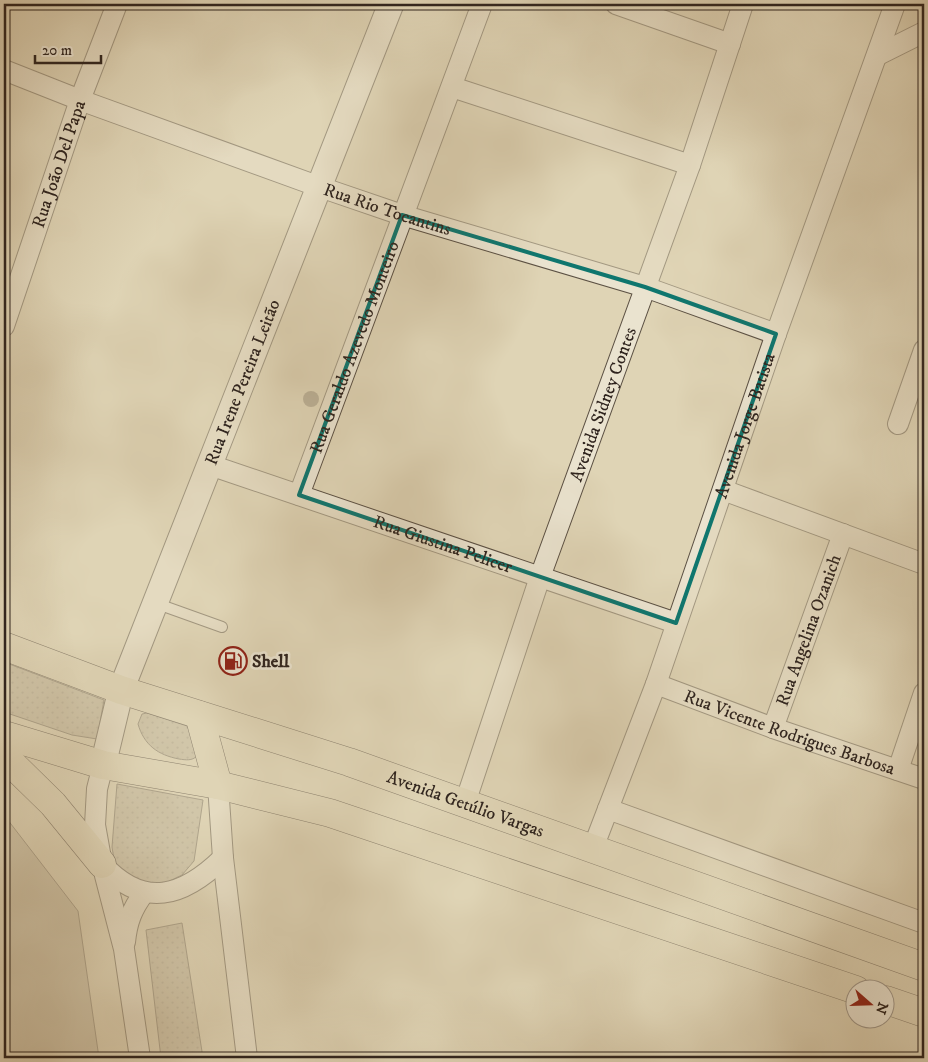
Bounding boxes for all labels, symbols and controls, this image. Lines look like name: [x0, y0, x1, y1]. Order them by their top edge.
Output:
scale bar: [35, 32, 101, 64]
text: 20 m: [42, 41, 72, 60]
street label: Rua João Del Papa: [28, 97, 91, 231]
street label: Rua Rio Tocantins: [321, 179, 453, 241]
street label: Rua Geraldo Azevedo Monteiro: [306, 238, 405, 457]
street label: Rua Irene Pereira Leitão: [201, 296, 286, 469]
street label: Avenida Sidney Contes: [566, 324, 642, 485]
street label: Avenida Jorge Batista: [710, 350, 781, 501]
street label: Rua Giustina Pelicer: [370, 511, 515, 579]
street label: Rua Angelina Ozanich: [772, 551, 847, 709]
fuel station icon: Shell: [218, 646, 248, 676]
place label: Shell: [252, 651, 290, 673]
street label: Rua Vicente Rodrigues Barbosa: [681, 686, 898, 780]
street label: Avenida Getúlio Vargas: [384, 766, 547, 843]
north arrow: [846, 980, 896, 1030]
text: N: [871, 1000, 892, 1017]

